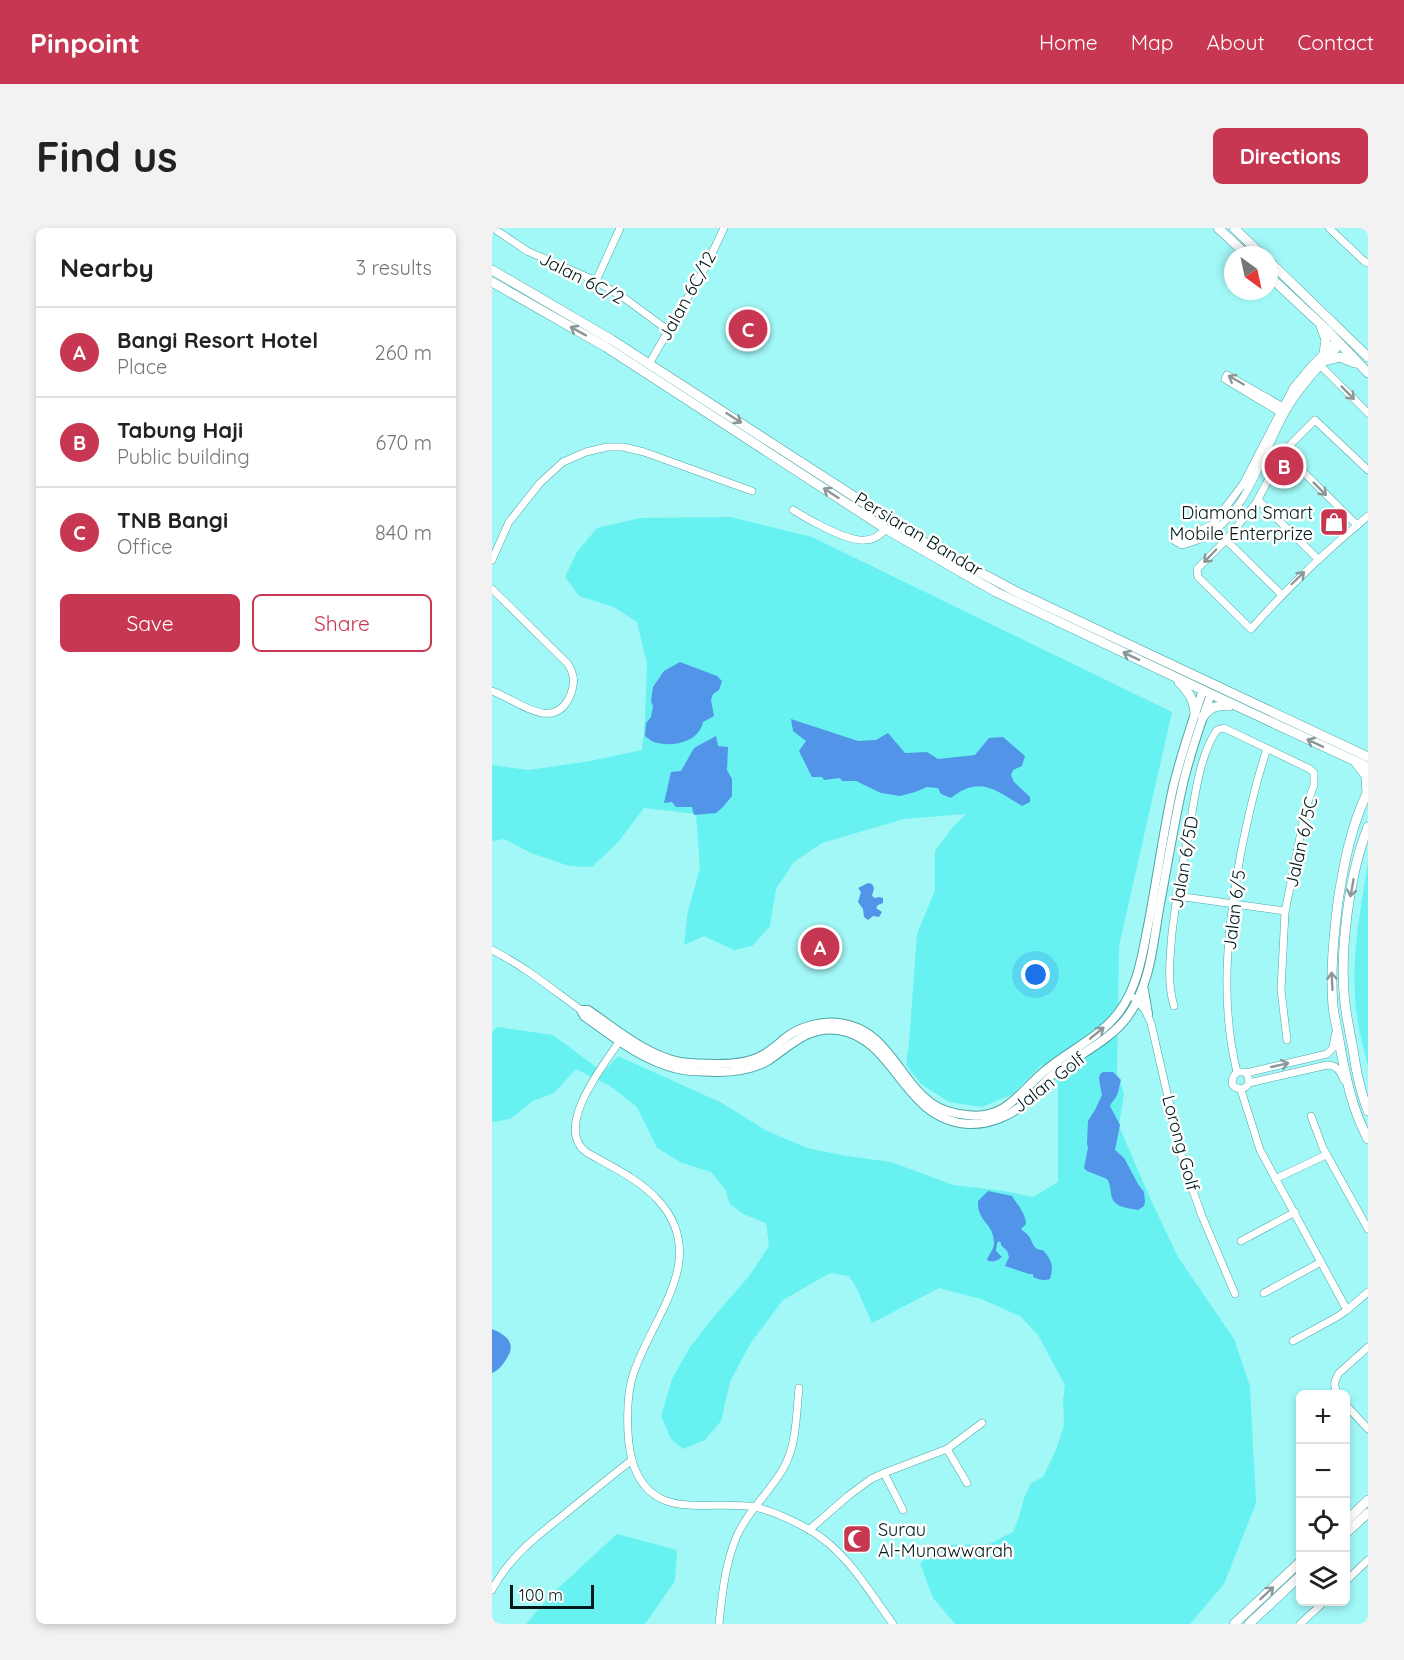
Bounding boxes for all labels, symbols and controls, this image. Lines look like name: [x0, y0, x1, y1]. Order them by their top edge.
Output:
text: Pinpoint: [30, 25, 140, 60]
text: Home: [1039, 29, 1098, 55]
text: Map: [1131, 29, 1174, 55]
text: About: [1207, 29, 1265, 55]
text: Contact: [1298, 29, 1374, 55]
button: Directions: [1213, 128, 1368, 184]
text: Find us: [36, 130, 178, 183]
north arrow: [1224, 246, 1278, 300]
street label: Jalan 6C/2: [536, 247, 628, 309]
street label: Jalan 6C/12: [653, 247, 721, 345]
text: Nearby: [60, 251, 154, 284]
text: 3 results: [356, 255, 432, 280]
pin: C: [728, 306, 768, 352]
one-way arrow: [570, 325, 587, 337]
text: Bangi Resort Hotel: [117, 326, 318, 354]
text: A: [73, 340, 86, 365]
text: 260 m: [375, 340, 432, 365]
text: Place: [117, 354, 167, 379]
one-way arrow: [1228, 374, 1246, 385]
one-way arrow: [1340, 386, 1355, 400]
one-way arrow: [725, 412, 742, 424]
text: Tabung Haji: [117, 416, 243, 444]
text: B: [73, 430, 86, 455]
text: 670 m: [375, 430, 432, 455]
text: Public building: [117, 444, 250, 469]
pin: B: [1264, 444, 1304, 488]
one-way arrow: [1312, 481, 1327, 496]
one-way arrow: [823, 486, 840, 498]
street label: Persiaran Bandar: [851, 487, 987, 581]
place label: Diamond Smart Mobile Enterprize: [1169, 501, 1313, 545]
text: TNB Bangi: [117, 506, 228, 534]
shop icon: Diamond Smart Mobile Enterprize: [1318, 506, 1350, 538]
text: C: [73, 520, 86, 545]
text: 840 m: [375, 520, 432, 545]
text: Office: [117, 534, 173, 559]
one-way arrow: [1203, 548, 1218, 563]
one-way arrow: [1291, 571, 1306, 585]
button: Save: [60, 594, 240, 652]
button: Share: [252, 594, 432, 652]
one-way arrow: [1122, 650, 1140, 662]
one-way arrow: [1306, 736, 1324, 748]
street label: Jalan 6/5C: [1279, 794, 1323, 890]
street label: Jalan 6/5D: [1165, 814, 1203, 910]
street label: Jalan 6/5: [1218, 869, 1250, 951]
one-way arrow: [1346, 877, 1357, 897]
pin: A: [800, 924, 840, 970]
your location: [1021, 960, 1050, 989]
one-way arrow: [1327, 972, 1338, 991]
one-way arrow: [1089, 1026, 1104, 1040]
street label: Jalan Golf: [1008, 1046, 1090, 1117]
one-way arrow: [1271, 1059, 1290, 1071]
street label: Lorong Golf: [1157, 1092, 1205, 1194]
map controls: [1296, 1390, 1350, 1606]
button: +: [1296, 1390, 1350, 1444]
button: −: [1296, 1444, 1350, 1498]
button: locate: [1296, 1498, 1350, 1552]
place label: Surau Al-Munawwarah: [878, 1518, 1013, 1562]
mosque icon: Surau Al-Munawwarah: [841, 1523, 873, 1555]
button: layers: [1296, 1552, 1350, 1606]
scale bar: [510, 1582, 594, 1610]
text: 100 m: [519, 1585, 563, 1605]
one-way arrow: [1259, 1586, 1274, 1600]

